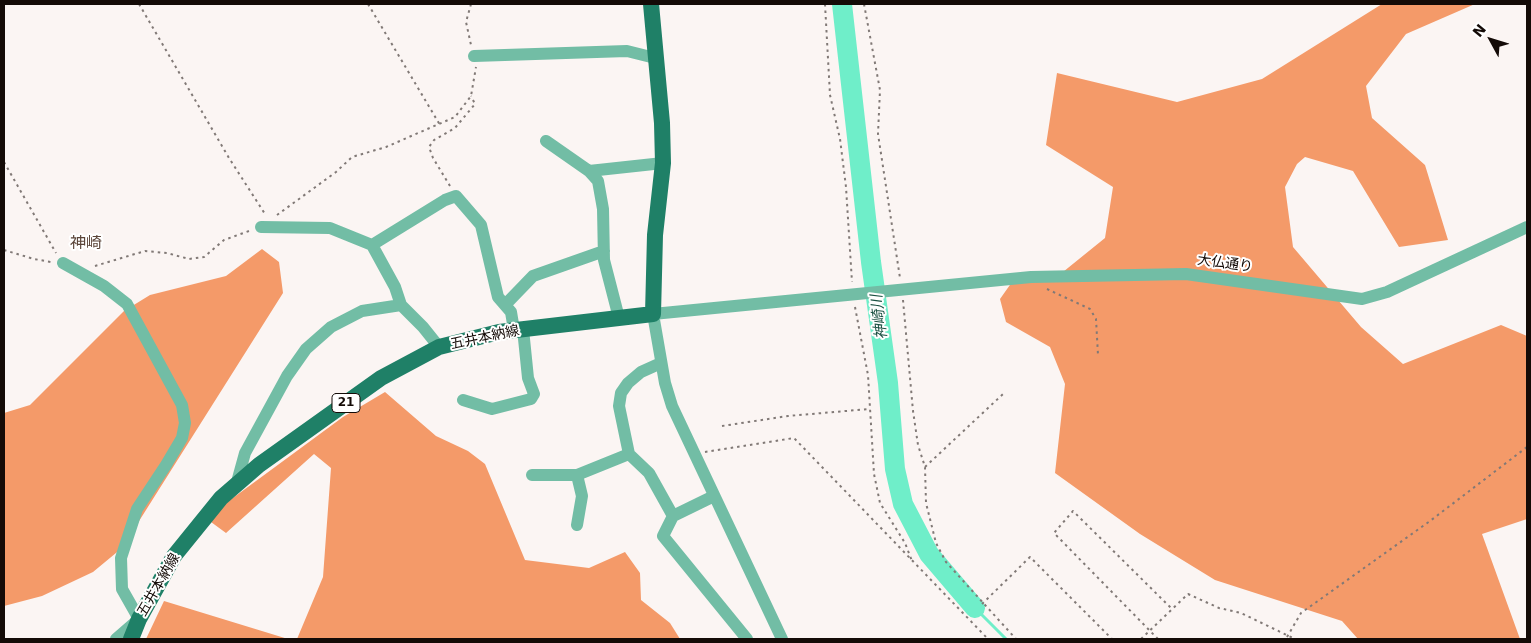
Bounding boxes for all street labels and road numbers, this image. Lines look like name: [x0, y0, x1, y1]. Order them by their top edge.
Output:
street label: 大仏通り: [1196, 252, 1254, 276]
street label: 五井本納線: [449, 323, 521, 353]
road number: 21: [332, 393, 360, 412]
street label: 五井本納線: [134, 550, 184, 620]

